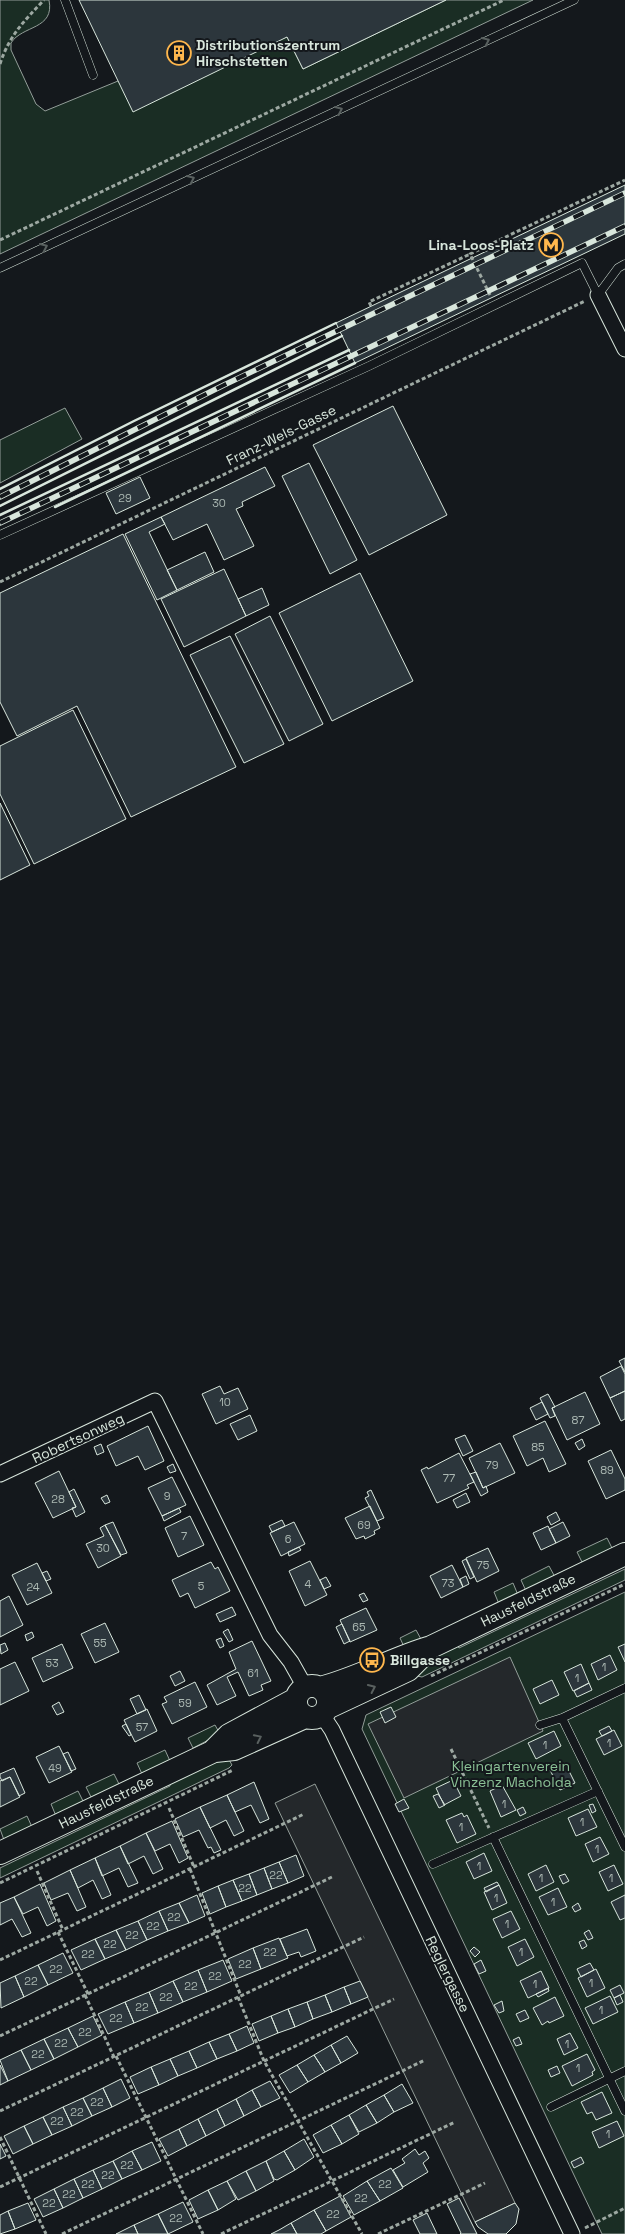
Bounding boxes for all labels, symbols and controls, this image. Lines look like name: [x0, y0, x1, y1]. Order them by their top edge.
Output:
place label: Distributionszentrum Hirschstetten: [196, 36, 340, 70]
one-way arrow: [481, 37, 490, 47]
building icon: Distributionszentrum Hirschstetten: [166, 40, 192, 66]
one-way arrow: [334, 106, 343, 116]
one-way arrow: [186, 174, 195, 185]
metro station icon: Lina-Loos-Platz: [538, 232, 564, 258]
place label: Lina-Loos-Platz: [429, 236, 534, 254]
one-way arrow: [39, 243, 48, 254]
street label: Franz-Wels-Gasse: [223, 401, 339, 469]
house number: 29: [118, 491, 132, 505]
house number: 30: [212, 496, 226, 510]
house number: 10: [219, 1395, 231, 1409]
street label: Robertsonweg: [29, 1409, 127, 1467]
house number: 87: [572, 1413, 584, 1427]
house number: 85: [531, 1440, 545, 1454]
house number: 79: [486, 1458, 499, 1472]
house number: 89: [600, 1463, 614, 1477]
house number: 77: [443, 1471, 455, 1485]
house number: 9: [164, 1489, 171, 1503]
house number: 28: [51, 1492, 65, 1506]
house number: 69: [357, 1518, 371, 1532]
house number: 7: [181, 1529, 187, 1543]
house number: 6: [285, 1532, 292, 1546]
house number: 30: [96, 1541, 110, 1555]
house number: 75: [477, 1558, 490, 1572]
street label: Hausfeldstraße: [478, 1569, 578, 1631]
house number: 73: [442, 1576, 455, 1590]
house number: 4: [305, 1577, 312, 1591]
house number: 5: [198, 1579, 205, 1593]
house number: 24: [26, 1580, 40, 1594]
house number: 65: [352, 1620, 366, 1634]
house number: 55: [93, 1636, 107, 1650]
bus stop icon: Billgasse: [359, 1647, 385, 1673]
place label: Billgasse: [390, 1651, 450, 1669]
house number: 53: [45, 1656, 59, 1670]
house number: 1: [602, 1660, 606, 1674]
house number: 61: [247, 1666, 259, 1680]
house number: 1: [575, 1671, 579, 1685]
one-way arrow: [367, 1684, 376, 1694]
house number: 59: [178, 1696, 192, 1710]
house number: 57: [136, 1720, 148, 1734]
one-way arrow: [253, 1734, 262, 1745]
house number: 1: [607, 1736, 611, 1750]
house number: 1: [543, 1738, 547, 1752]
park label: Kleingartenverein Vinzenz Macholda: [450, 1757, 572, 1791]
house number: 49: [48, 1761, 62, 1775]
street label: Hausfeldstraße: [56, 1771, 156, 1833]
house number: 1: [502, 1797, 506, 1811]
house number: 1: [580, 1815, 584, 1829]
house number: 1: [459, 1820, 463, 1834]
house number: 1: [595, 1842, 599, 1856]
house number: 1: [477, 1859, 481, 1873]
house number: 22: [269, 1868, 283, 1882]
house number: 1: [539, 1871, 543, 1885]
house number: 1: [609, 1871, 613, 1885]
house number: 22: [238, 1881, 252, 1895]
house number: 1: [494, 1891, 498, 1905]
house number: 1: [551, 1895, 555, 1909]
house number: 22: [167, 1910, 181, 1924]
house number: 1: [505, 1917, 509, 1931]
house number: 22: [146, 1919, 160, 1933]
house number: 22: [125, 1928, 139, 1942]
street label: Reglergasse: [422, 1933, 474, 2015]
house number: 22: [103, 1937, 117, 1951]
house number: 22: [263, 1945, 277, 1959]
house number: 1: [519, 1945, 523, 1959]
house number: 22: [81, 1947, 95, 1961]
house number: 22: [238, 1957, 252, 1971]
house number: 22: [49, 1962, 63, 1976]
house number: 22: [208, 1969, 222, 1983]
house number: 22: [24, 1974, 38, 1988]
house number: 1: [589, 1976, 593, 1990]
house number: 1: [533, 1977, 537, 1991]
house number: 22: [184, 1979, 198, 1993]
house number: 22: [159, 1990, 173, 2004]
house number: 22: [135, 2000, 149, 2014]
house number: 1: [599, 2003, 603, 2017]
house number: 22: [109, 2011, 123, 2025]
house number: 22: [78, 2025, 92, 2039]
house number: 22: [54, 2036, 68, 2050]
house number: 1: [565, 2037, 569, 2051]
house number: 22: [31, 2047, 45, 2061]
house number: 1: [576, 2061, 580, 2075]
house number: 22: [90, 2095, 104, 2109]
house number: 22: [70, 2105, 84, 2119]
house number: 22: [50, 2114, 64, 2128]
house number: 1: [606, 2127, 610, 2141]
house number: 22: [120, 2158, 134, 2172]
house number: 22: [101, 2168, 115, 2182]
house number: 22: [81, 2177, 95, 2191]
house number: 22: [378, 2177, 392, 2191]
house number: 22: [62, 2187, 76, 2201]
house number: 22: [354, 2191, 368, 2205]
house number: 22: [42, 2196, 56, 2210]
house number: 22: [326, 2207, 340, 2221]
house number: 22: [169, 2211, 183, 2225]

